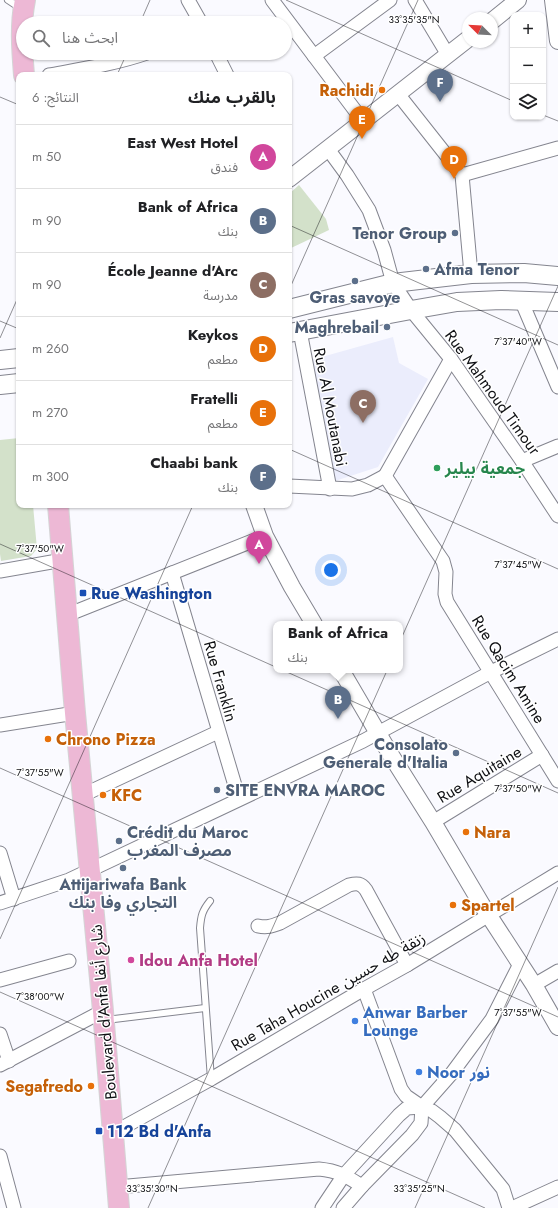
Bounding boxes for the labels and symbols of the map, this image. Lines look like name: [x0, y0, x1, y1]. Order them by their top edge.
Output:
text: 33°35'35"N: [388, 12, 440, 27]
north arrow: [462, 12, 498, 48]
pin: F: [427, 69, 453, 102]
place label: Rachidi: [319, 79, 374, 102]
marker: Rachidi: [377, 85, 387, 95]
pin: E: [349, 106, 375, 139]
pin: D: [441, 146, 467, 179]
place label: Tenor Group: [353, 222, 447, 245]
marker: Tenor Group: [450, 228, 460, 238]
place label: Afma Tenor: [433, 258, 520, 281]
marker: Afma Tenor: [421, 264, 431, 274]
marker: Gras savoye: [350, 276, 360, 286]
place label: Gras savoye: [310, 286, 400, 309]
place label: Maghrebail: [295, 316, 379, 339]
marker: Maghrebail: [382, 322, 392, 332]
street label: Rue Mahmoud Timour: [439, 325, 546, 460]
text: 7°37'40"W: [494, 334, 542, 349]
street label: Rue Al Moutanabi: [308, 346, 353, 468]
pin: C: [350, 390, 376, 423]
place label: جمعية بيلير: [444, 457, 525, 480]
marker: جمعية بيلير: [432, 463, 442, 473]
pin: A: [246, 531, 272, 564]
text: 7°37'50"W: [16, 541, 64, 556]
text: 7°37'45"W: [494, 557, 542, 572]
your location: [321, 560, 341, 580]
place label: Rue Washington: [91, 582, 212, 605]
marker: Rue Washington: [78, 588, 88, 598]
street label: Rue Qacim Amine: [466, 611, 551, 728]
street label: Rue Franklin: [198, 638, 243, 724]
pin: B: [325, 686, 351, 719]
place label: Chrono Pizza: [56, 728, 156, 751]
place label: Consolato Generale d'Italia: [323, 733, 448, 774]
marker: Chrono Pizza: [43, 734, 53, 744]
street label: Rue Aquitaine: [433, 740, 526, 809]
marker: Consolato Generale d'Italia: [451, 748, 461, 758]
text: 7°37'55"W: [16, 765, 64, 780]
place label: SITE ENVRA MAROC: [225, 779, 385, 802]
text: 7°37'50"W: [494, 781, 542, 796]
place label: KFC: [111, 784, 142, 807]
marker: SITE ENVRA MAROC: [212, 785, 222, 795]
marker: KFC: [98, 790, 108, 800]
place label: Crédit du Maroc مصرف المغرب: [127, 821, 248, 862]
place label: Nara: [474, 821, 511, 844]
marker: Nara: [461, 827, 471, 837]
marker: Crédit du Maroc مصرف المغرب: [114, 836, 124, 846]
marker: Attijariwafa Bank التجاري وفا بنك: [118, 863, 128, 873]
place label: Attijariwafa Bank التجاري وفا بنك: [58, 873, 188, 916]
place label: Spartel: [461, 894, 515, 917]
marker: Spartel: [448, 900, 458, 910]
street label: Boulevard d'Anfa شارع أنفا: [84, 923, 124, 1101]
street label: Rue Taha Houcine زنقة طه حسين: [227, 926, 430, 1057]
place label: Idou Anfa Hotel: [139, 949, 258, 972]
marker: Idou Anfa Hotel: [126, 955, 136, 965]
text: 7°38'00"W: [16, 989, 64, 1004]
place label: Anwar Barber Lounge: [362, 1001, 468, 1042]
text: 7°37'55"W: [494, 1005, 542, 1020]
marker: Anwar Barber Lounge: [350, 1016, 360, 1026]
place label: Noor نور: [427, 1061, 490, 1084]
marker: Noor نور: [414, 1067, 424, 1077]
place label: Segafredo: [5, 1075, 83, 1098]
marker: Segafredo: [86, 1081, 96, 1091]
place label: 112 Bd d'Anfa: [107, 1120, 211, 1143]
marker: 112 Bd d'Anfa: [94, 1126, 104, 1136]
text: 33°35'30"N: [126, 1181, 178, 1196]
text: 33°35'25"N: [393, 1181, 445, 1196]

